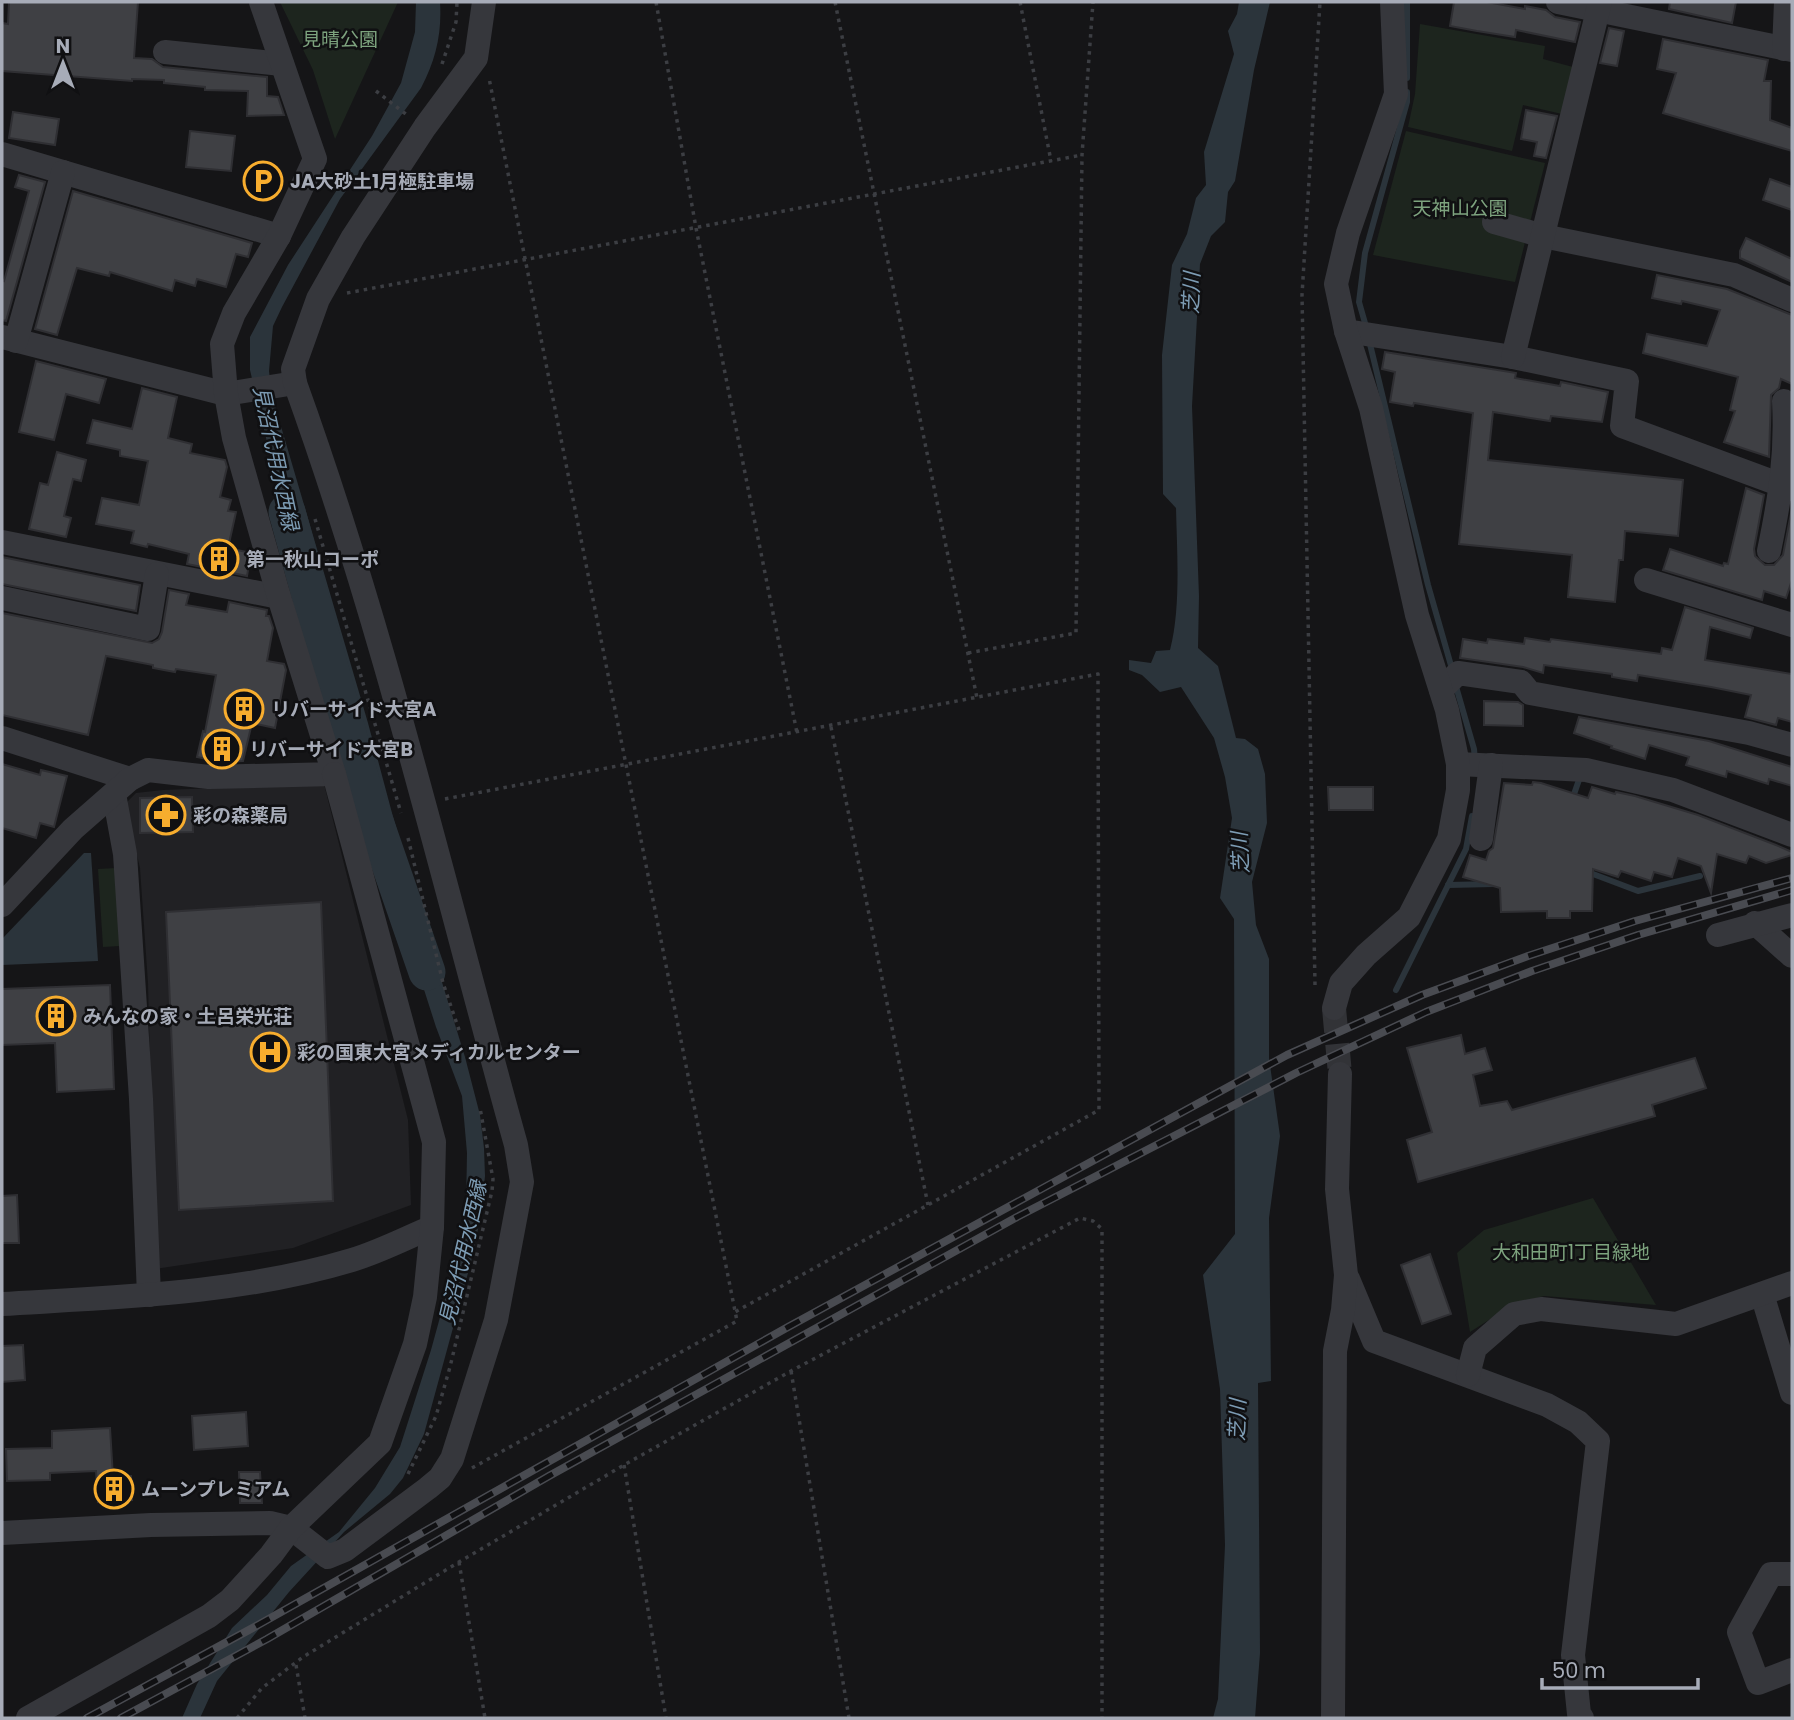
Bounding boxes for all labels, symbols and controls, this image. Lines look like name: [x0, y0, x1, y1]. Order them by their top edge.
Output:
park label: 見晴公園: [302, 26, 378, 53]
north arrow: [28, 28, 98, 98]
text: N: [56, 33, 70, 60]
parking icon: JA大砂土1月極駐車場: [242, 160, 284, 202]
place label: JA大砂土1月極駐車場: [290, 168, 474, 195]
park label: 天神山公園: [1412, 195, 1508, 222]
water label: 芝川: [1176, 270, 1206, 314]
water label: 見沼代用水西緑: [247, 383, 306, 535]
building icon: 第一秋山コーポ: [198, 538, 240, 580]
place label: 第一秋山コーポ: [246, 546, 379, 573]
building icon: リバーサイド大宮A: [223, 688, 265, 730]
place label: リバーサイド大宮A: [271, 696, 437, 723]
building icon: リバーサイド大宮B: [201, 728, 243, 770]
place label: リバーサイド大宮B: [249, 736, 413, 763]
pharmacy icon: 彩の森薬局: [145, 794, 187, 836]
place label: 彩の森薬局: [193, 802, 288, 829]
water label: 芝川: [1224, 829, 1256, 875]
building icon: みんなの家・土呂栄光荘: [35, 995, 77, 1037]
place label: みんなの家・土呂栄光荘: [83, 1003, 292, 1030]
hospital icon: 彩の国東大宮メディカルセンター: [249, 1031, 291, 1073]
place label: 彩の国東大宮メディカルセンター: [297, 1039, 581, 1066]
water label: 見沼代用水西縁: [432, 1176, 494, 1328]
park label: 大和田町1丁目緑地: [1492, 1239, 1650, 1266]
water label: 芝川: [1222, 1397, 1252, 1441]
building icon: ムーンプレミアム: [93, 1468, 135, 1510]
place label: ムーンプレミアム: [141, 1476, 290, 1503]
scale bar: [1542, 1646, 1698, 1690]
text: 50 m: [1552, 1656, 1606, 1685]

